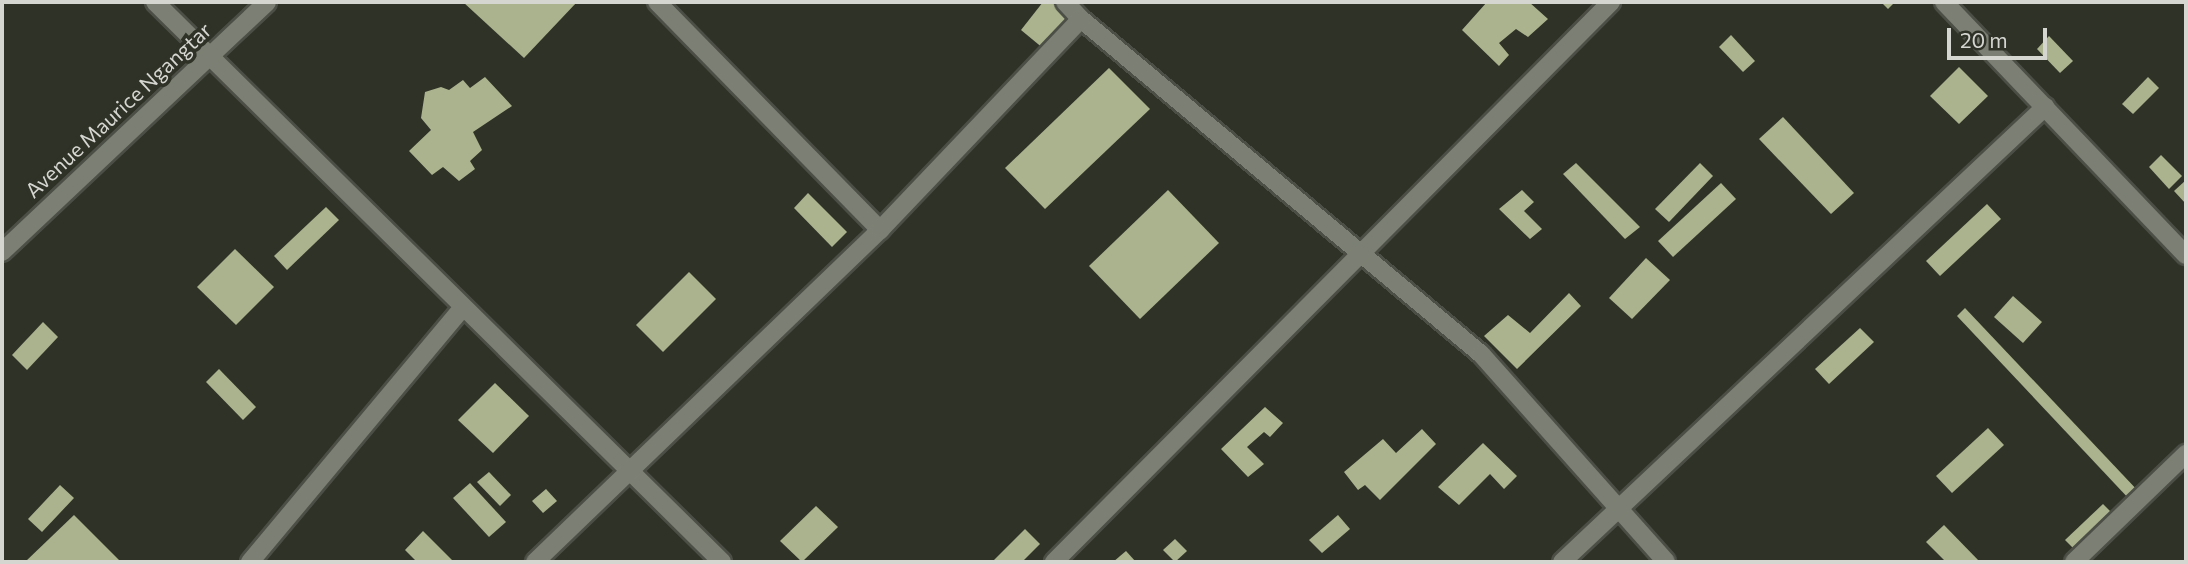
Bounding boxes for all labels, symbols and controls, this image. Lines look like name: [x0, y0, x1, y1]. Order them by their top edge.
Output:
scale bar: [1950, 14, 2050, 58]
street label: Avenue Maurice Ngangtar: [20, 17, 216, 203]
text: 20 m: [1960, 27, 2008, 52]

